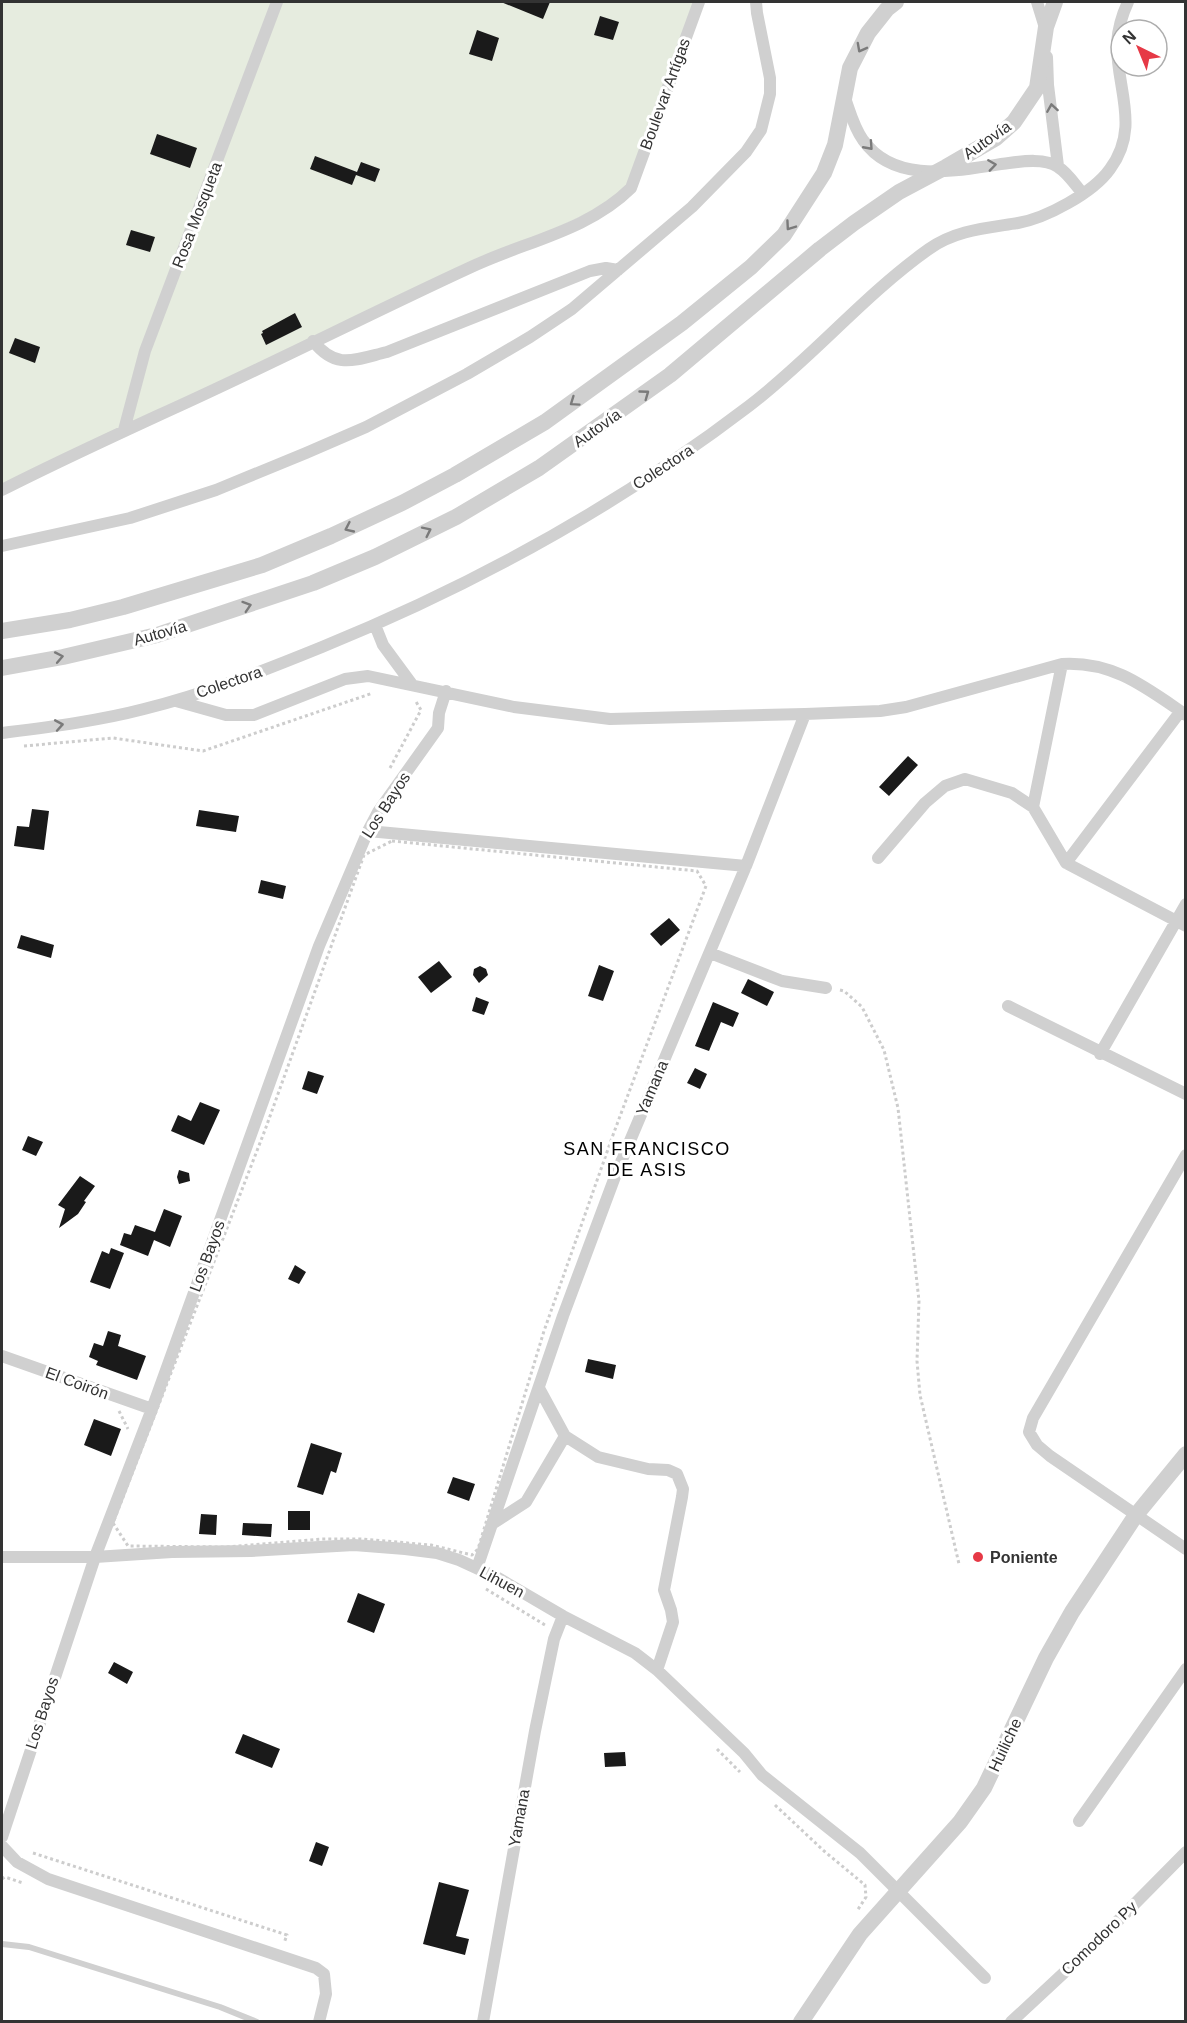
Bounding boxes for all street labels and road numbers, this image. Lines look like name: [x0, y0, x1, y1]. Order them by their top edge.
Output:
street label: Boulevar Artígas: [637, 36, 693, 152]
street label: Autovía: [960, 117, 1014, 163]
street label: Rosa Mosqueta: [169, 160, 225, 270]
street label: Autovía: [570, 405, 624, 451]
street label: Colectora: [630, 441, 696, 493]
street label: Autovía: [132, 617, 189, 649]
street label: Colectora: [194, 663, 264, 701]
street label: Los Bayos: [359, 769, 413, 841]
street label: Yamana: [633, 1058, 671, 1118]
street label: Los Bayos: [186, 1218, 228, 1294]
street label: El Coirón: [43, 1364, 111, 1402]
street label: Lihuen: [477, 1563, 527, 1601]
street label: Los Bayos: [22, 1675, 62, 1751]
street label: Huiliche: [985, 1716, 1025, 1774]
street label: Yamana: [506, 1788, 532, 1848]
street label: Comodoro Py: [1058, 1898, 1140, 1978]

